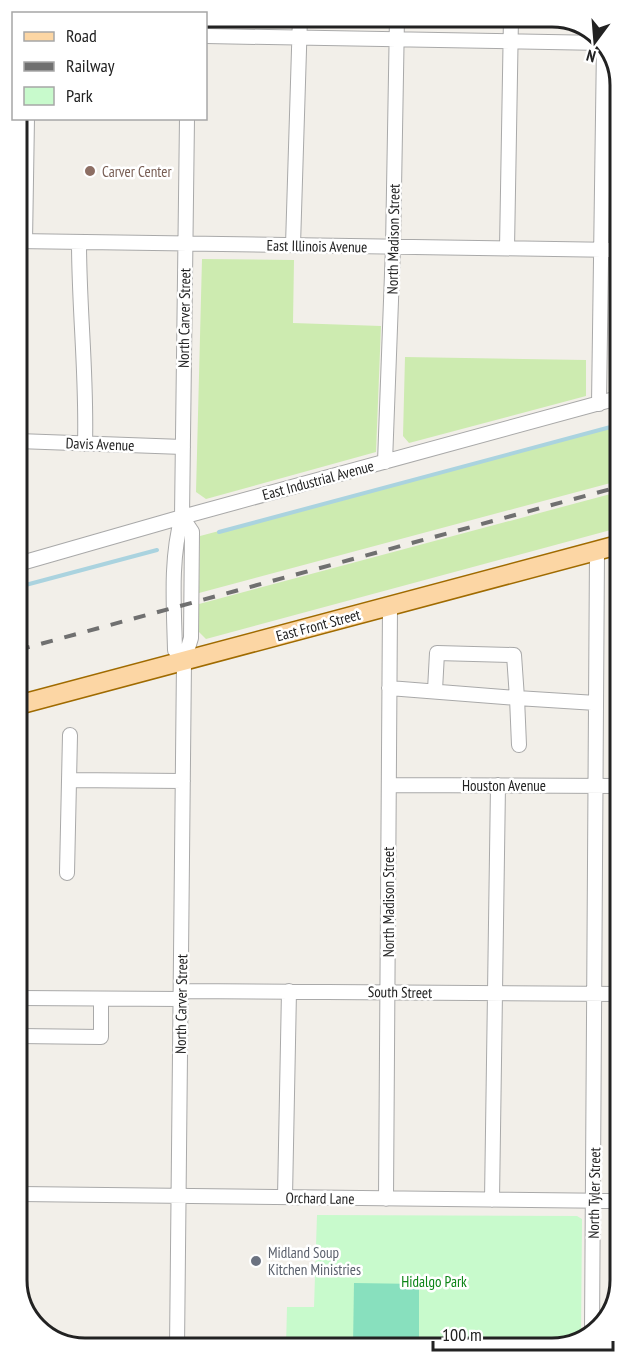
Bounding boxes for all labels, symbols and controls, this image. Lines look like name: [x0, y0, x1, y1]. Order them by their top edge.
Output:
legend: [12, 12, 207, 120]
north arrow: [565, 12, 625, 72]
text: Road: [66, 24, 97, 47]
text: N: [584, 46, 598, 67]
text: Railway: [66, 54, 115, 77]
text: Park: [66, 84, 93, 107]
place label: Carver Center: [102, 162, 173, 181]
marker: Carver Center: [83, 164, 97, 178]
street label: North Madison Street: [383, 184, 403, 294]
street label: East Illinois Avenue: [267, 236, 367, 256]
street label: North Carver Street: [174, 268, 194, 368]
street label: Davis Avenue: [65, 433, 135, 455]
street label: East Industrial Avenue: [260, 456, 376, 504]
street label: East Front Street: [274, 605, 362, 645]
street label: Houston Avenue: [462, 776, 546, 795]
street label: North Madison Street: [379, 847, 398, 957]
street label: North Carver Street: [171, 954, 191, 1054]
street label: South Street: [368, 982, 432, 1002]
street label: North Tyler Street: [584, 1147, 604, 1239]
street label: Orchard Lane: [285, 1188, 355, 1208]
place label: Midland Soup Kitchen Ministries: [268, 1243, 361, 1279]
marker: Midland Soup Kitchen Ministries: [249, 1254, 263, 1268]
park label: Hidalgo Park: [401, 1272, 467, 1291]
scale bar: [433, 1314, 613, 1352]
text: 100 m: [442, 1323, 482, 1346]

